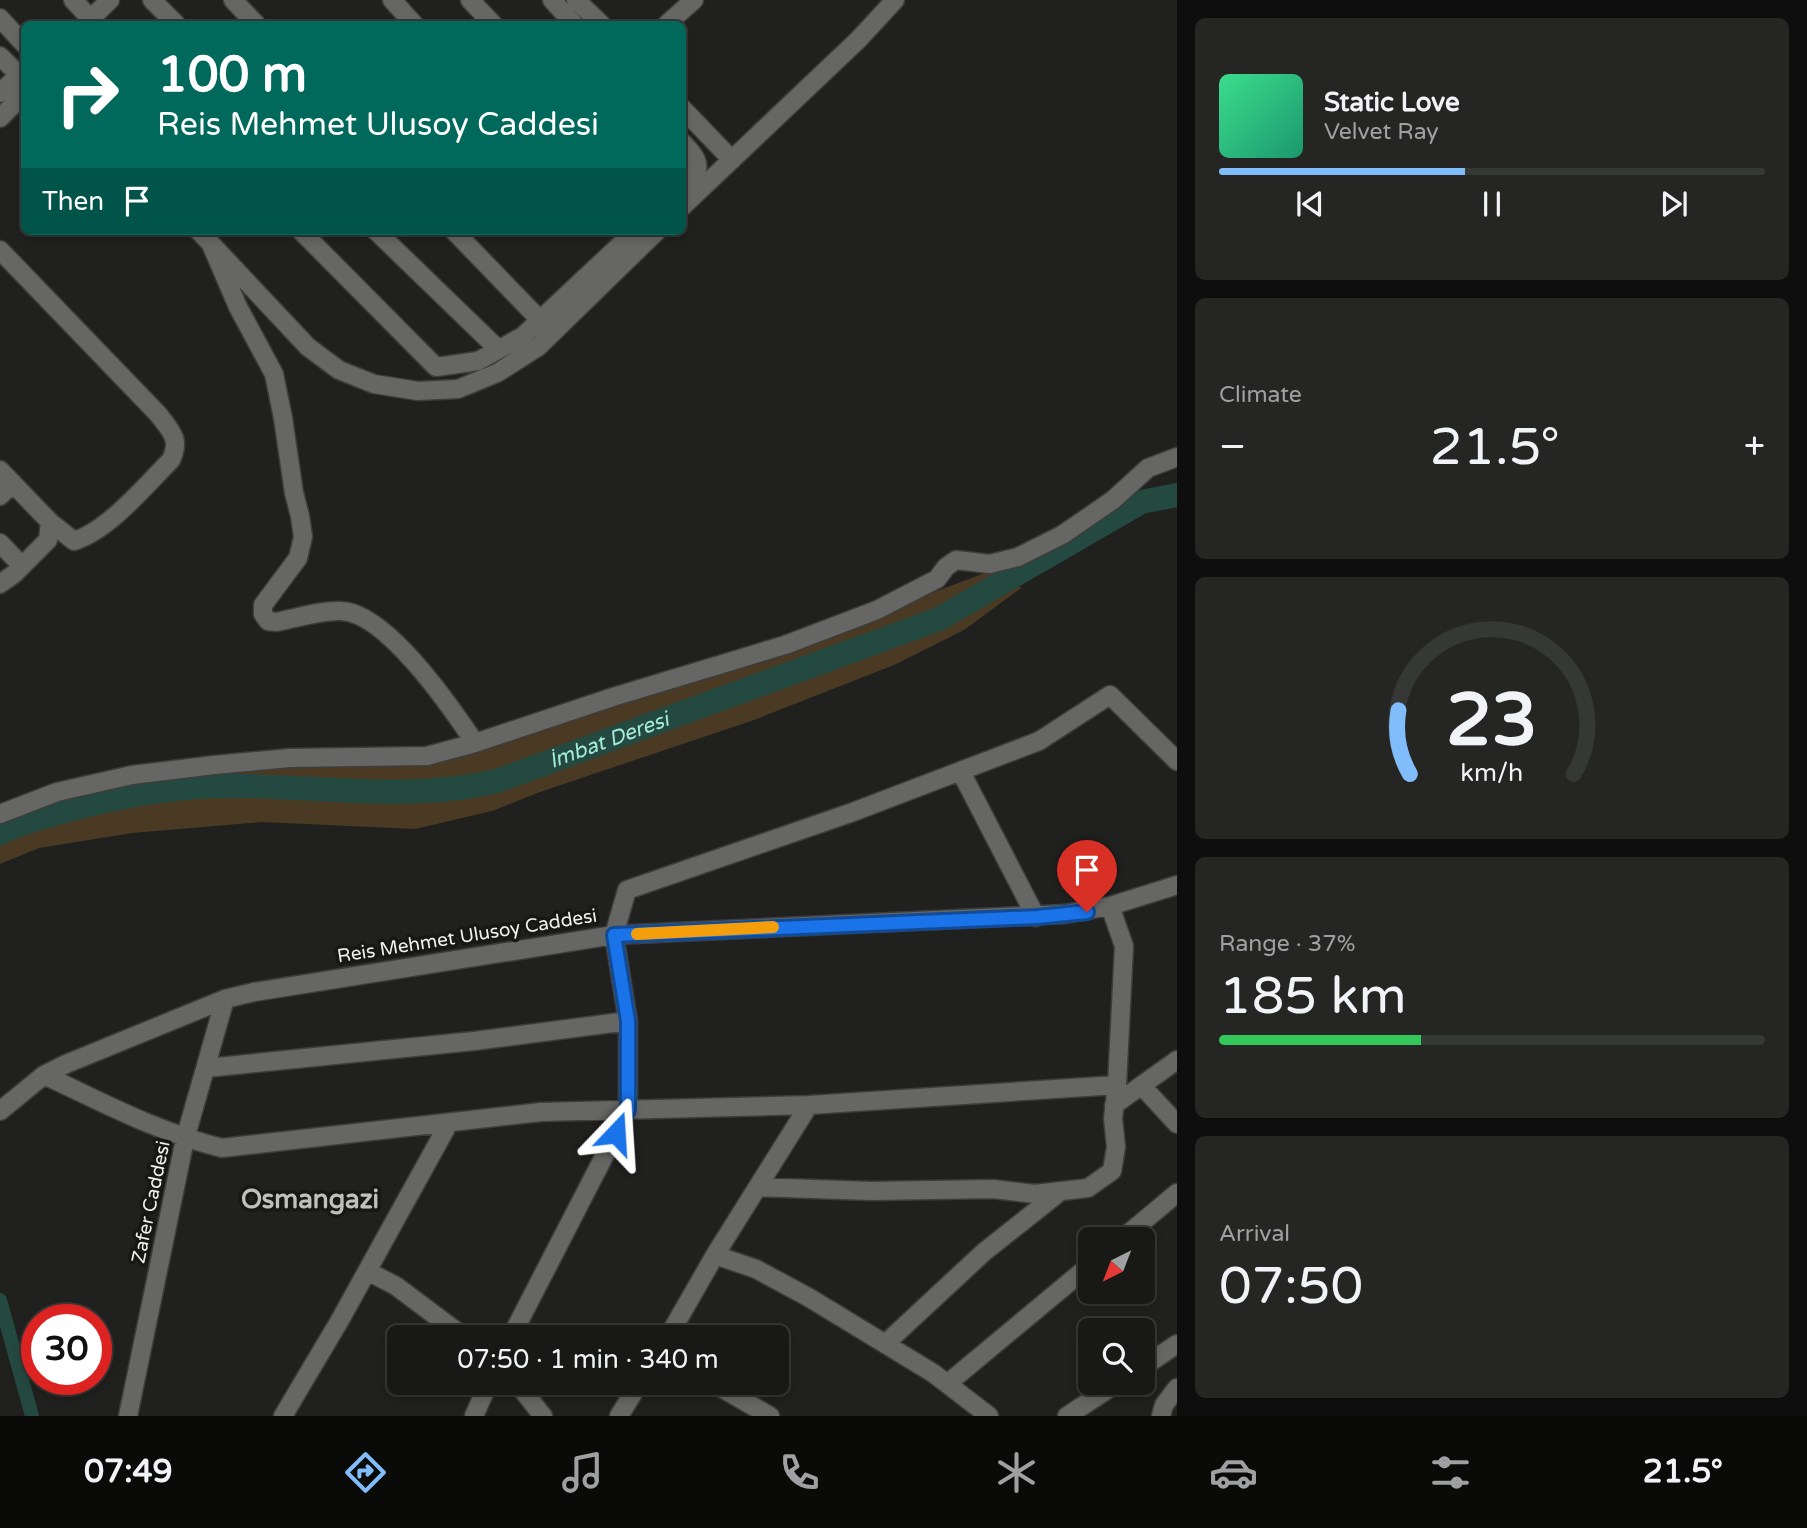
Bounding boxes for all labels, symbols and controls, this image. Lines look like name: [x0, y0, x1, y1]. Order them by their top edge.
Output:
text: 100 m: [157, 46, 307, 105]
icon: right: [42, 49, 133, 140]
text: Static Love: [1324, 87, 1460, 118]
text: Reis Mehmet Ulusoy Caddesi: [157, 106, 599, 144]
text: Velvet Ray: [1324, 118, 1439, 146]
icon: arrive: [118, 182, 156, 220]
icon: previous: [1291, 185, 1329, 223]
icon: pause: [1473, 185, 1511, 223]
icon: next: [1655, 185, 1693, 223]
text: Then: [42, 186, 104, 217]
text: Climate: [1219, 381, 1302, 409]
text: 21.5°: [1430, 416, 1560, 479]
text: −: [1219, 424, 1246, 470]
text: +: [1744, 424, 1765, 470]
text: 23: [1446, 677, 1538, 765]
water label: İmbat Deresi: [545, 706, 675, 773]
text: km/h: [1461, 758, 1523, 788]
pin: [1057, 840, 1117, 912]
icon: arrive: [1068, 851, 1106, 889]
street label: Reis Mehmet Ulusoy Caddesi: [336, 905, 598, 967]
text: Range · 37%: [1219, 930, 1355, 958]
text: 185 km: [1219, 965, 1407, 1028]
position arrow: [579, 1096, 653, 1170]
street label: Zafer Caddesi: [127, 1139, 175, 1265]
district label: Osmangazi: [241, 1184, 379, 1215]
text: Arrival: [1219, 1220, 1290, 1248]
north arrow: [1078, 1227, 1155, 1304]
map controls: [1078, 1227, 1155, 1395]
text: 07:50: [1219, 1255, 1363, 1318]
speed limit sign: 30: [21, 1304, 112, 1395]
button: search: [1078, 1318, 1155, 1395]
text: 07:50 · 1 min · 340 m: [457, 1344, 719, 1375]
icon: directions: [341, 1448, 390, 1497]
icon: music: [558, 1448, 607, 1497]
icon: phone: [775, 1448, 824, 1497]
icon: climate: [992, 1448, 1041, 1497]
icon: car: [1209, 1448, 1258, 1497]
icon: filters: [1426, 1448, 1475, 1497]
text: 07:49: [84, 1453, 173, 1491]
text: 21.5°: [1643, 1453, 1723, 1491]

